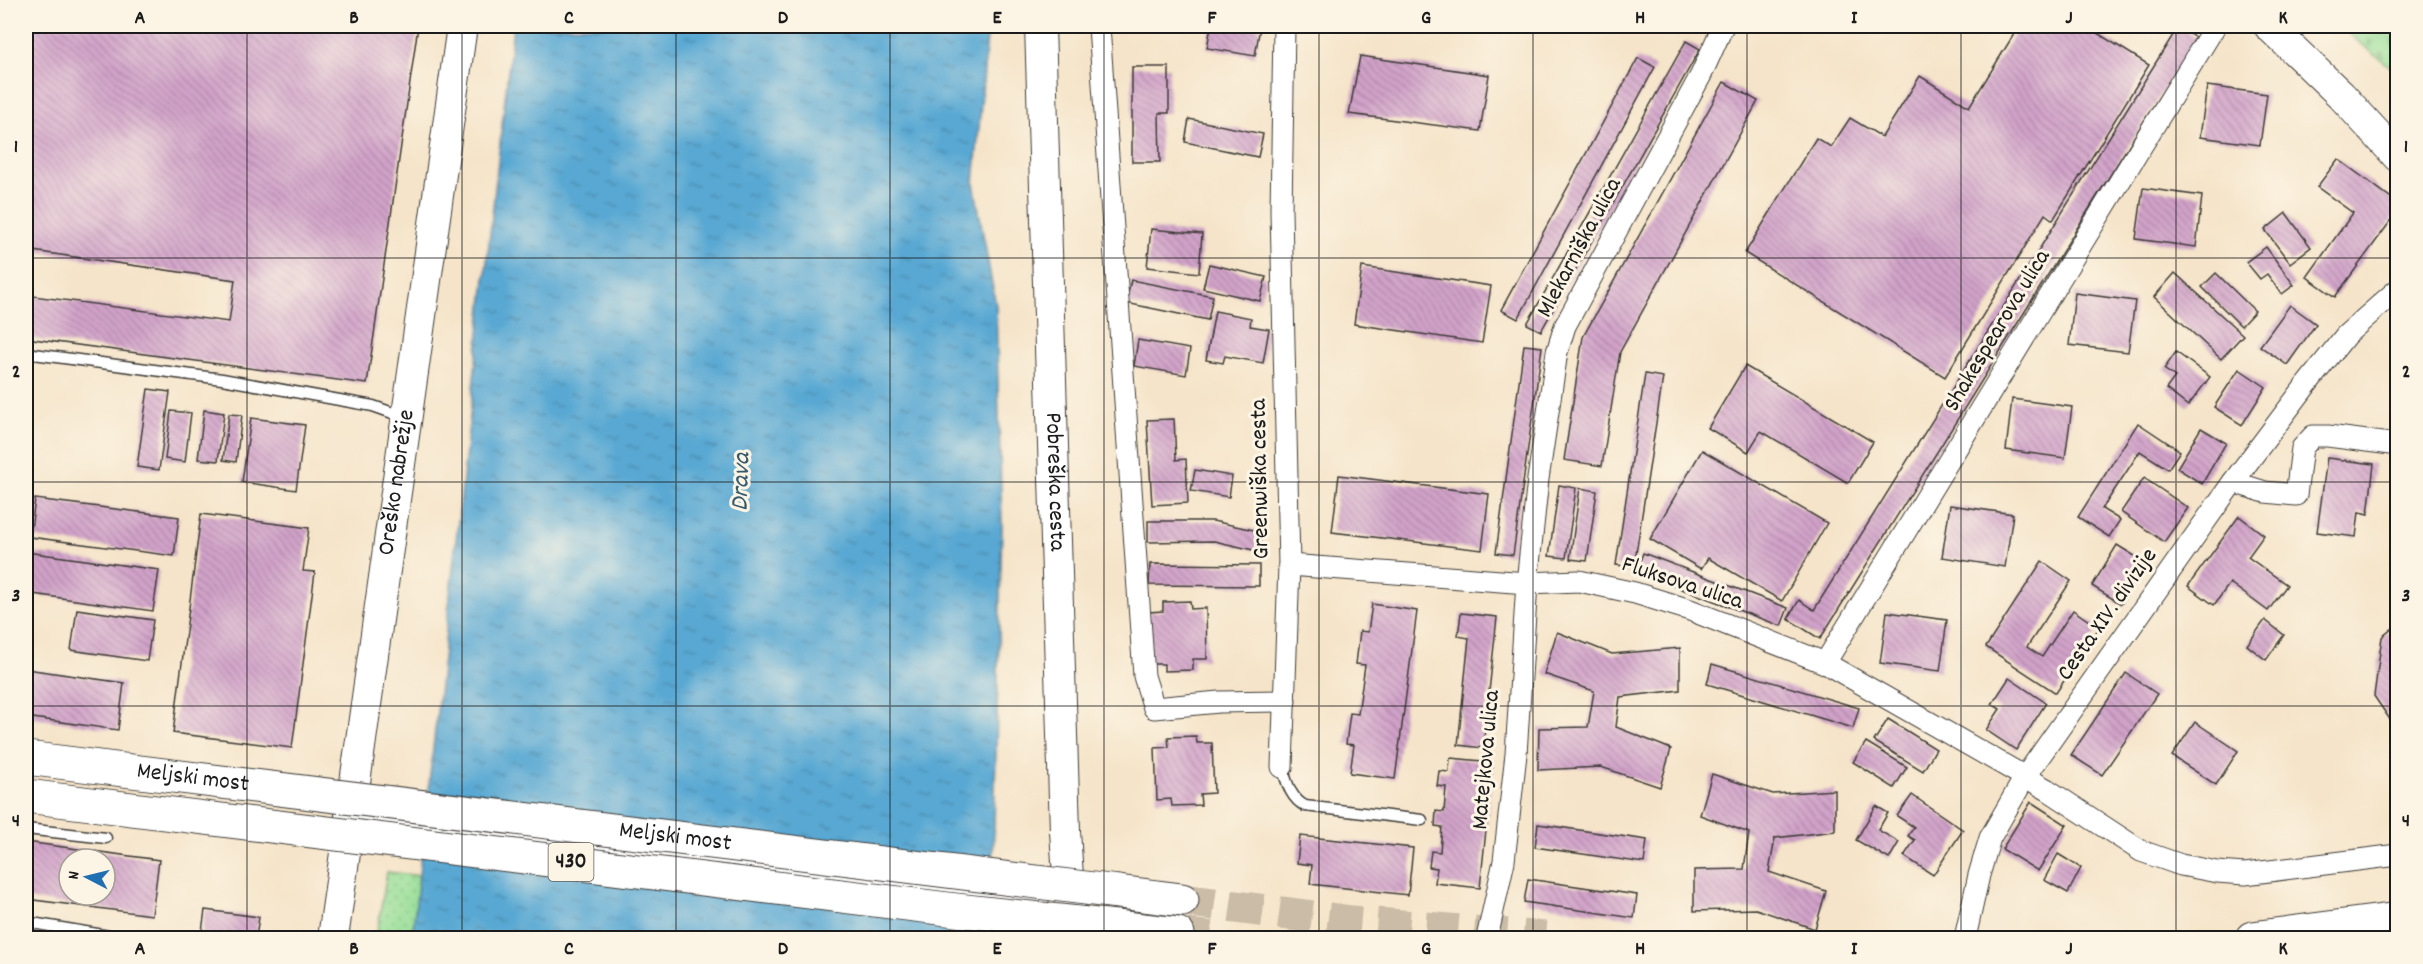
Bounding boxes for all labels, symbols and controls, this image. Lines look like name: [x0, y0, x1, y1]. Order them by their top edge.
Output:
text: A: [135, 5, 146, 33]
text: B: [349, 5, 359, 33]
text: C: [564, 5, 574, 33]
text: D: [778, 5, 789, 33]
text: E: [992, 5, 1002, 33]
text: F: [1208, 5, 1218, 33]
text: G: [1421, 5, 1431, 33]
text: H: [1635, 5, 1645, 33]
text: I: [1851, 5, 1858, 33]
text: J: [2065, 5, 2073, 33]
text: K: [2278, 5, 2288, 33]
text: 1: [14, 134, 18, 162]
text: 1: [2404, 134, 2408, 162]
street label: Mlekarniška ulica: [1529, 171, 1632, 324]
street label: Shakespearova ulica: [1936, 243, 2060, 419]
text: 2: [12, 359, 20, 387]
text: 2: [2402, 359, 2410, 387]
street label: Greenwiška cesta: [1243, 398, 1279, 560]
street label: Oreško nabrežje: [370, 407, 425, 558]
street label: Pobreška cesta: [1035, 412, 1073, 552]
water label: Drava: [722, 450, 762, 512]
street label: Cesta XIV. divizije: [2049, 542, 2167, 688]
street label: Fluksova ulica: [1617, 548, 1748, 620]
text: 3: [12, 583, 20, 611]
text: 3: [2402, 583, 2410, 611]
street label: Matejkova ulica: [1464, 688, 1510, 831]
street label: Meljski most: [135, 755, 251, 802]
text: 4: [12, 808, 20, 836]
text: 4: [2402, 808, 2410, 836]
street label: Meljski most: [617, 814, 733, 861]
road number: 430: [548, 843, 594, 881]
north arrow: [57, 847, 117, 907]
text: N: [63, 870, 87, 881]
text: A: [135, 936, 146, 964]
text: B: [349, 936, 359, 964]
text: C: [564, 936, 574, 964]
text: D: [778, 936, 789, 964]
text: E: [992, 936, 1002, 964]
text: F: [1208, 936, 1218, 964]
text: G: [1421, 936, 1431, 964]
text: H: [1635, 936, 1645, 964]
text: I: [1851, 936, 1858, 964]
text: J: [2065, 936, 2073, 964]
text: K: [2278, 936, 2288, 964]

